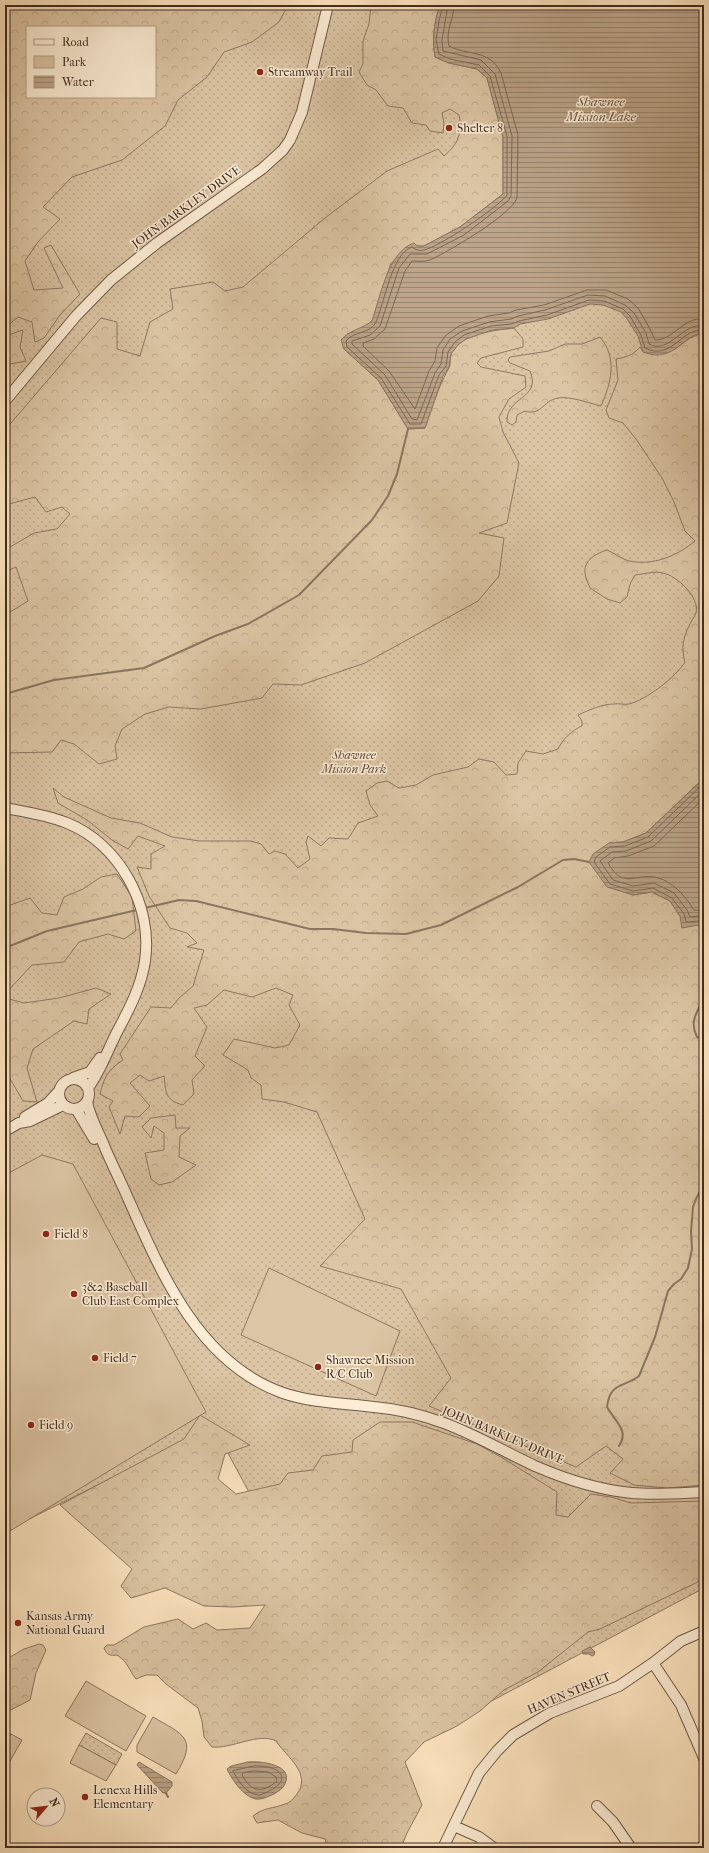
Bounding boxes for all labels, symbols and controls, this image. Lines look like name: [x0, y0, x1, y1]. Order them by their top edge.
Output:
legend: [26, 26, 156, 98]
text: Road: [62, 35, 89, 49]
text: Park: [62, 55, 87, 69]
place label: Streamway Trail: [268, 65, 353, 79]
marker: Streamway Trail: [255, 67, 265, 77]
text: Water: [61, 75, 95, 89]
water label: Shawnee Mission Lake: [565, 94, 636, 124]
place label: Shelter 8: [457, 121, 503, 135]
marker: Shelter 8: [444, 123, 454, 133]
street label: JOHN BARKLEY DRIVE: [128, 163, 243, 252]
park label: Shawnee Mission Park: [321, 748, 386, 776]
place label: Field 8: [54, 1227, 88, 1241]
marker: Field 8: [41, 1229, 51, 1239]
place label: 3&2 Baseball Club East Complex: [82, 1280, 180, 1308]
marker: 3&2 Baseball Club East Complex: [69, 1289, 79, 1299]
place label: Field 7: [103, 1351, 137, 1365]
marker: Field 7: [90, 1353, 100, 1363]
place label: Shawnee Mission R/C Club: [326, 1353, 414, 1381]
marker: Shawnee Mission R/C Club: [313, 1362, 323, 1372]
street label: JOHN BARKLEY DRIVE: [439, 1403, 566, 1467]
place label: Field 9: [39, 1418, 73, 1432]
marker: Field 9: [26, 1420, 36, 1430]
place label: Kansas Army National Guard: [26, 1609, 105, 1637]
marker: Kansas Army National Guard: [13, 1618, 23, 1628]
street label: HAVEN STREET: [525, 1669, 614, 1717]
place label: Lenexa Hills Elementary: [93, 1783, 158, 1811]
north arrow: [26, 1787, 66, 1827]
marker: Lenexa Hills Elementary: [80, 1792, 90, 1802]
text: N: [47, 1796, 62, 1810]

